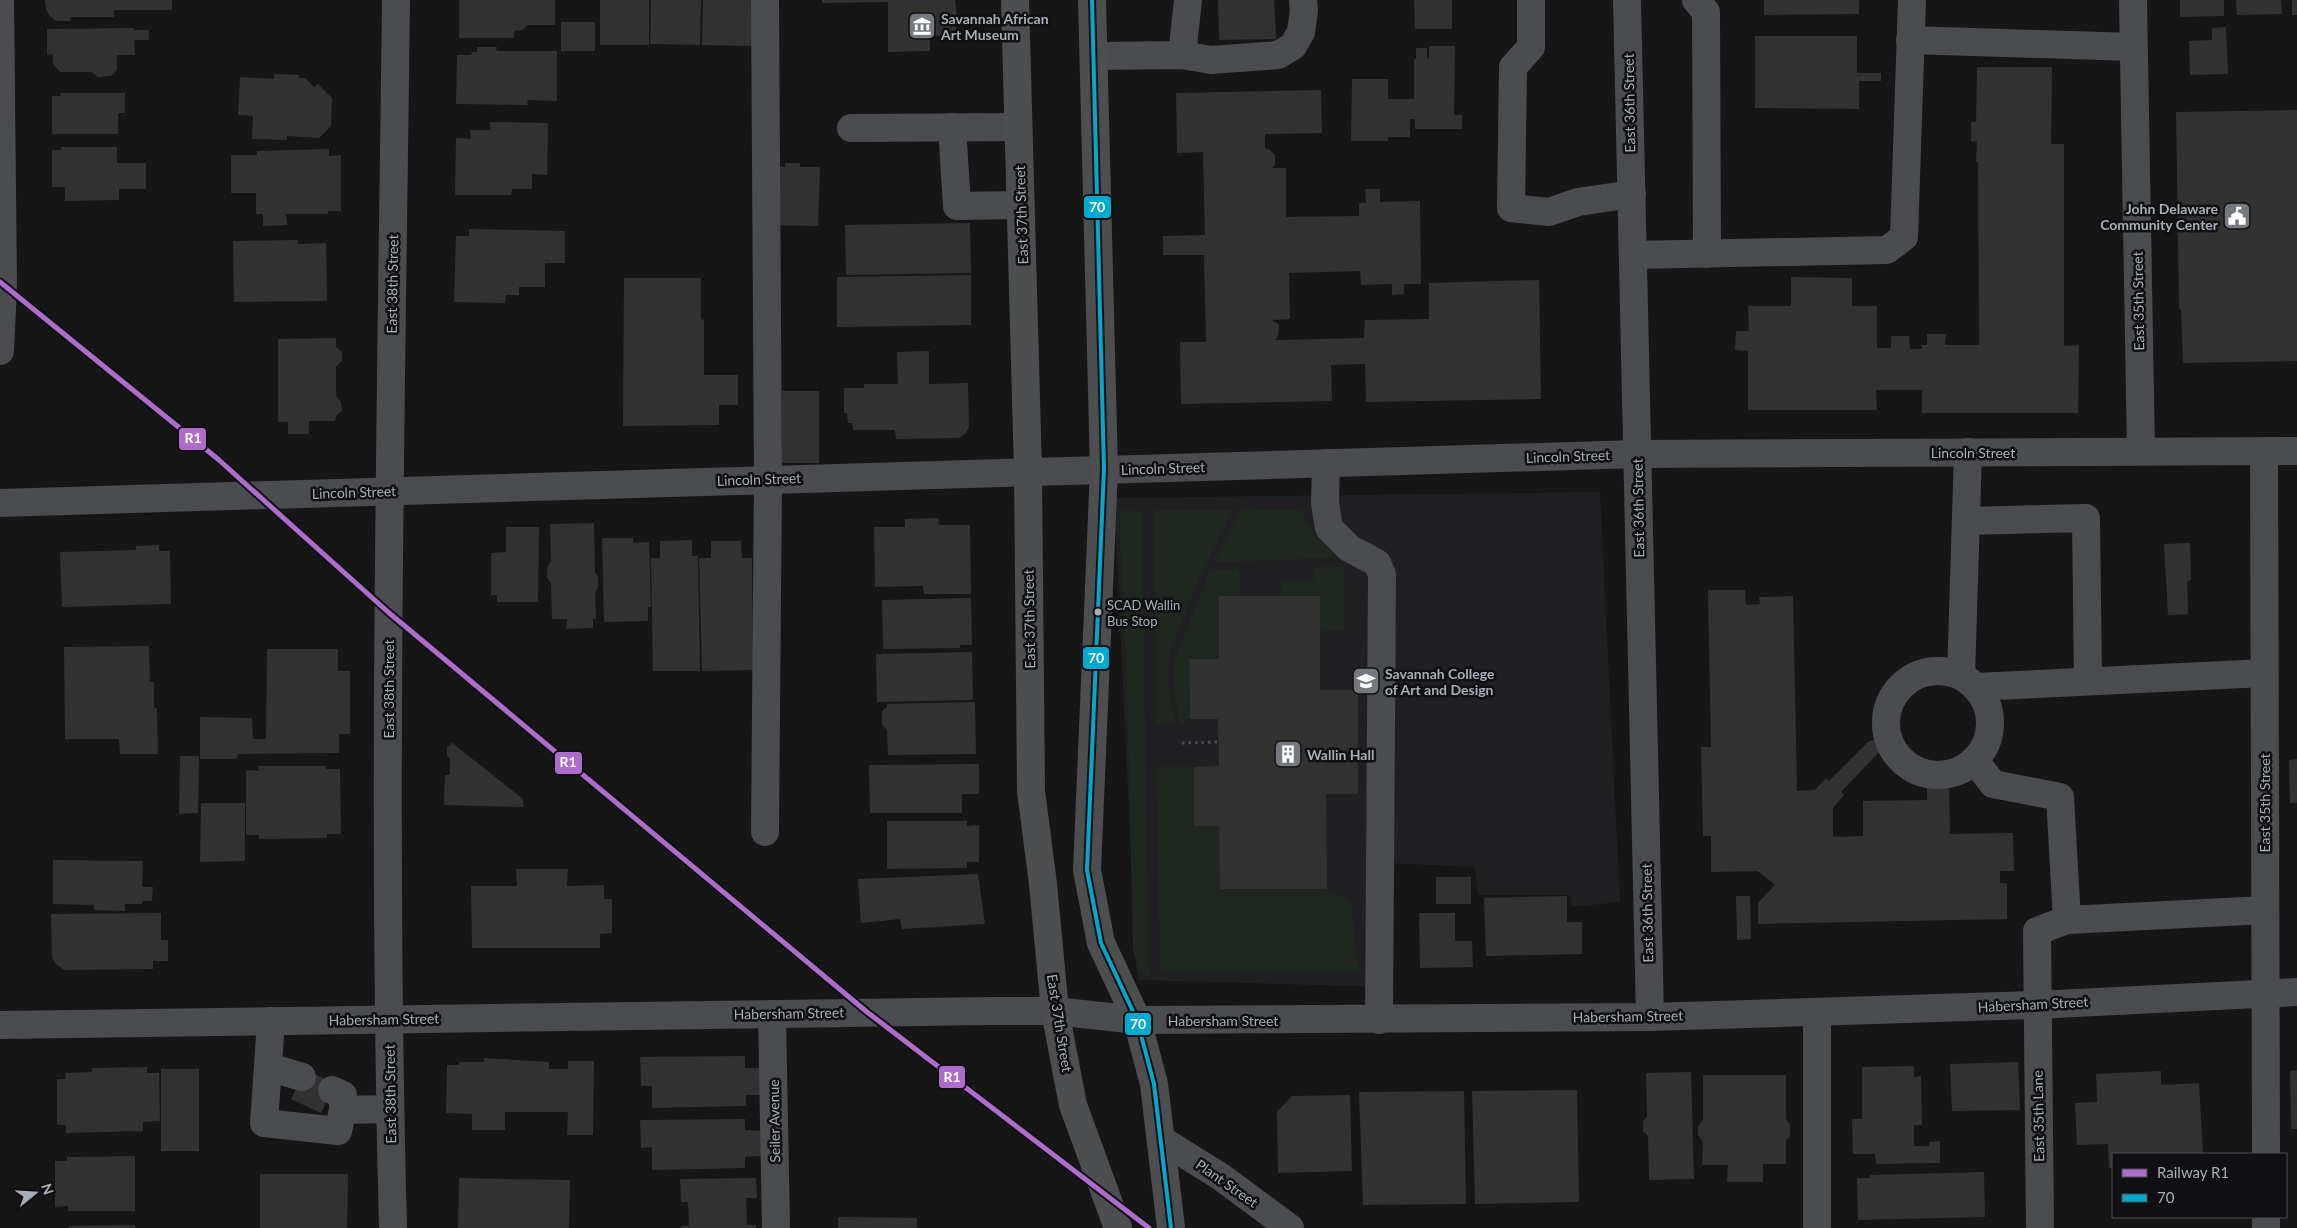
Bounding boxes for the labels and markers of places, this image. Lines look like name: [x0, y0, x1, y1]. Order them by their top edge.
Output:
place label: Savannah African Art Museum: [940, 10, 1049, 43]
museum icon: Savannah African Art Museum: [907, 11, 937, 41]
place label: John Delaware Community Center: [2100, 200, 2219, 233]
public building icon: John Delaware Community Center: [2222, 201, 2252, 231]
place label: SCAD Wallin Bus Stop: [1107, 597, 1180, 629]
marker: SCAD Wallin Bus Stop: [1093, 607, 1103, 617]
place label: Savannah College of Art and Design: [1385, 665, 1495, 698]
school or university icon: Savannah College of Art and Design: [1351, 666, 1381, 696]
building icon: Wallin Hall: [1273, 739, 1303, 769]
place label: Wallin Hall: [1307, 746, 1374, 763]

